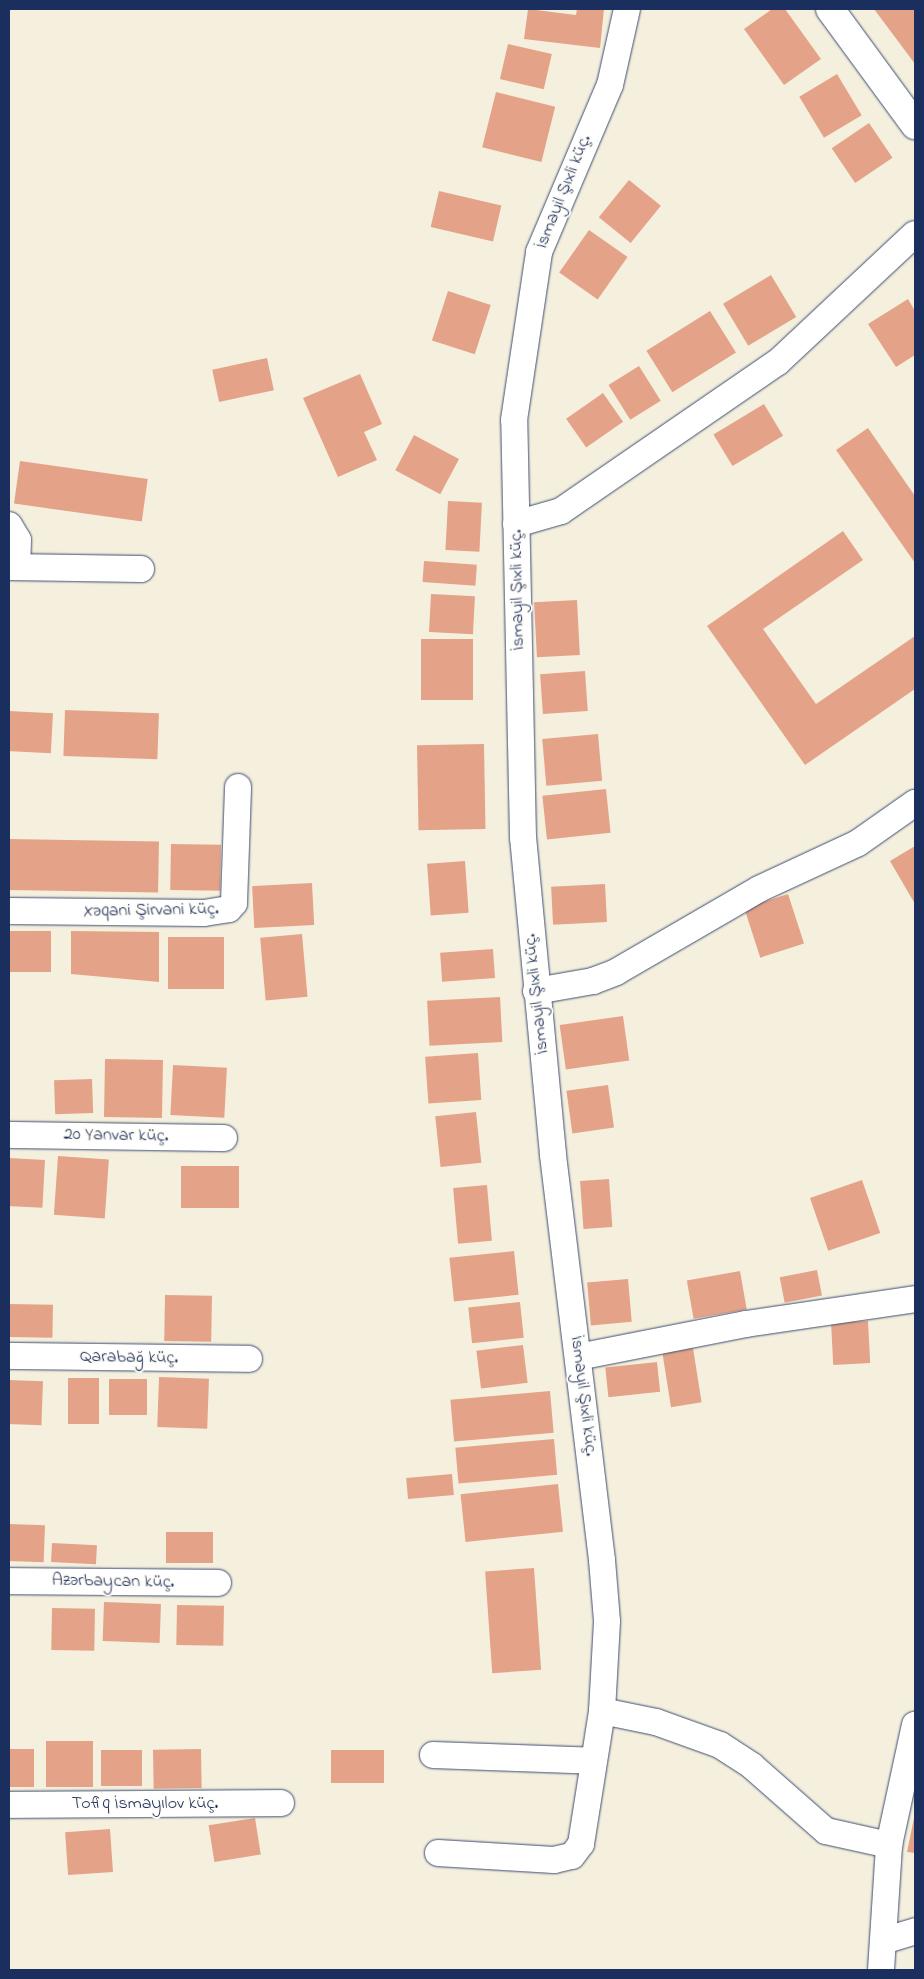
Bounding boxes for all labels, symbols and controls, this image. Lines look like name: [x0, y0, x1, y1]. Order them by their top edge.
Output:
street label: İsmayil Şıxli küç.: [531, 132, 597, 252]
street label: İsmayil Şıxli küç.: [506, 529, 530, 651]
street label: Xəqani Şirvani küç.: [83, 899, 219, 923]
street label: İsmayil Şıxli küç.: [520, 933, 554, 1055]
street label: 20 Yanvar küç.: [64, 1124, 168, 1148]
street label: İsmayil Şıxli küç.: [565, 1335, 601, 1457]
street label: Qarabağ küç.: [80, 1346, 178, 1370]
street label: Azərbaycan küç.: [52, 1570, 174, 1594]
street label: Tofiq İsmayılov küç.: [72, 1793, 218, 1815]

